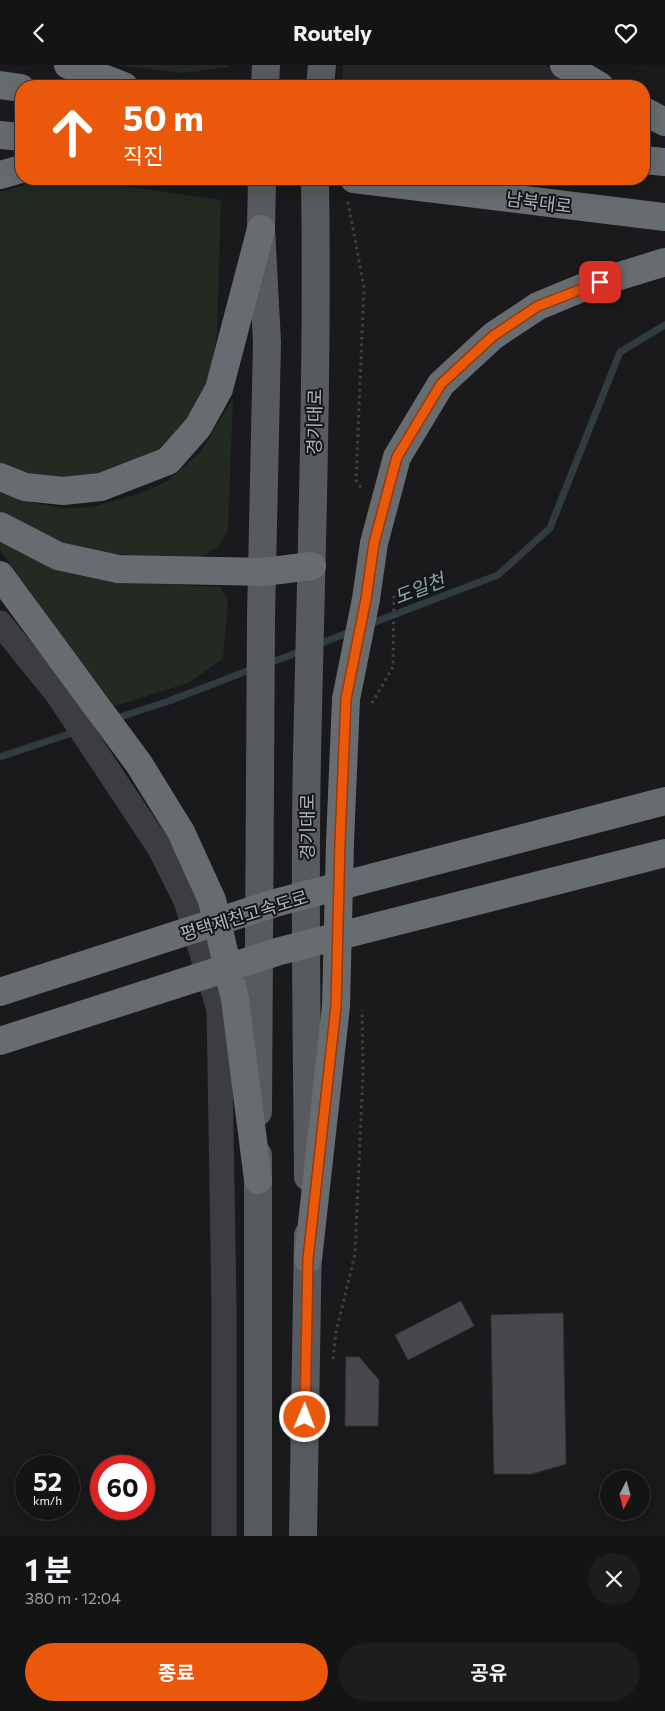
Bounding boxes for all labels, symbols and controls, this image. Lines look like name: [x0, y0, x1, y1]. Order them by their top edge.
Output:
icon: back: [25, 19, 53, 47]
text: Routely: [293, 19, 372, 46]
icon: heart: [612, 19, 640, 47]
text: 50 m: [123, 95, 204, 138]
icon: ahead: [40, 100, 105, 165]
text: 직진: [123, 142, 163, 169]
street label: 남북대로: [505, 187, 573, 217]
pin: [579, 261, 621, 303]
icon: arrive: [586, 268, 614, 296]
street label: 경기대로: [302, 389, 326, 455]
water label: 도일천: [390, 567, 449, 608]
street label: 경기대로: [296, 794, 318, 860]
street label: 평택제천고속도로: [177, 885, 311, 945]
position arrow: [278, 1390, 330, 1442]
speed limit sign: 60: [90, 1455, 155, 1520]
text: 52: [33, 1466, 62, 1496]
north arrow: [600, 1470, 650, 1520]
map controls: [600, 1470, 650, 1520]
text: km/h: [33, 1493, 62, 1507]
text: 1 분: [25, 1550, 72, 1587]
button: close: [588, 1553, 640, 1605]
text: 380 m · 12:04: [25, 1588, 121, 1607]
button: 종료: [25, 1643, 328, 1701]
button: 공유: [338, 1643, 640, 1701]

